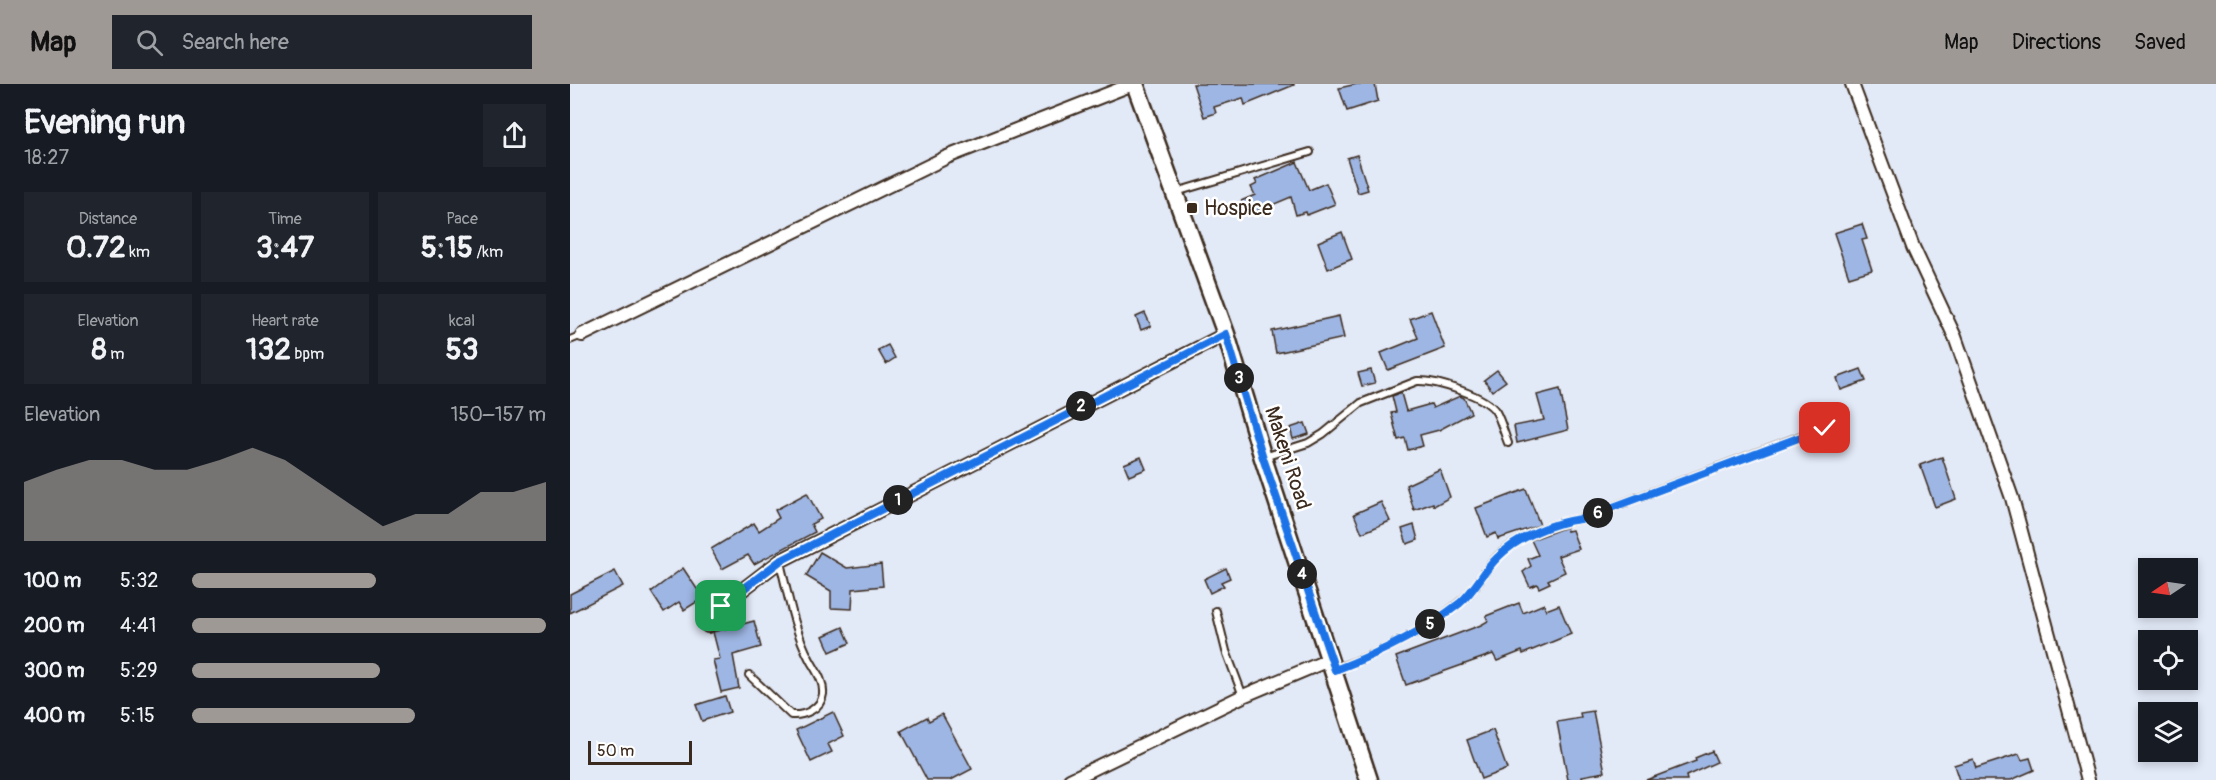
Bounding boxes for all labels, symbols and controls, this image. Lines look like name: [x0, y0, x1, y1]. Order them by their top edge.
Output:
search box: [112, 15, 532, 69]
text: Map: [30, 25, 76, 60]
icon: search: [133, 26, 166, 59]
text: Search here: [181, 28, 289, 56]
text: Map: [1944, 29, 1979, 56]
text: Directions: [2012, 29, 2101, 56]
text: Saved: [2134, 29, 2186, 56]
text: Evening run: [24, 102, 185, 143]
button: share: [483, 104, 546, 167]
text: 18:27: [24, 145, 69, 170]
place label: Hospice: [1204, 195, 1273, 222]
marker: Hospice: [1185, 201, 1199, 215]
text: Distance: [79, 209, 137, 229]
text: Time: [268, 209, 302, 229]
text: Pace: [446, 209, 478, 229]
text: 0.72: [66, 229, 126, 266]
text: 3:47: [256, 229, 314, 266]
text: 5:15: [421, 229, 473, 266]
text: km: [126, 242, 150, 262]
text: /km: [473, 242, 503, 262]
text: Elevation: [78, 311, 138, 331]
text: Heart rate: [251, 311, 319, 331]
text: kcal: [449, 311, 475, 331]
text: 8: [92, 331, 107, 368]
text: 132: [246, 331, 291, 368]
text: 53: [446, 331, 479, 368]
text: m: [107, 344, 124, 364]
text: bpm: [291, 344, 324, 364]
pin: 3: [1224, 363, 1254, 393]
text: 3: [1235, 368, 1243, 388]
pin: 2: [1066, 391, 1096, 421]
text: 2: [1077, 396, 1085, 416]
text: Elevation: [24, 402, 100, 427]
text: 150–157 m: [451, 402, 546, 427]
pin: [1799, 402, 1850, 453]
street label: Makeni Road: [1258, 403, 1317, 513]
icon: check: [1808, 411, 1841, 444]
pin: 1: [883, 485, 913, 515]
text: 1: [895, 490, 901, 510]
pin: 6: [1583, 498, 1613, 528]
text: 6: [1593, 503, 1603, 523]
north arrow: [2138, 558, 2198, 618]
map controls: [2138, 558, 2198, 762]
pin: 4: [1287, 559, 1317, 589]
text: 4: [1297, 564, 1307, 584]
text: 100 m: [24, 568, 81, 593]
text: 5:32: [120, 568, 159, 593]
pin: [695, 580, 746, 631]
icon: arrive: [704, 589, 737, 622]
pin: 5: [1415, 609, 1445, 639]
text: 200 m: [24, 613, 85, 638]
text: 4:41: [120, 613, 156, 638]
text: 5: [1426, 614, 1434, 634]
button: locate: [2138, 630, 2198, 690]
text: 300 m: [24, 658, 85, 683]
text: 5:29: [120, 658, 158, 683]
button: layers: [2138, 702, 2198, 762]
text: 400 m: [24, 703, 85, 728]
text: 5:15: [120, 703, 155, 728]
scale bar: [588, 738, 692, 766]
text: 50 m: [597, 741, 634, 761]

